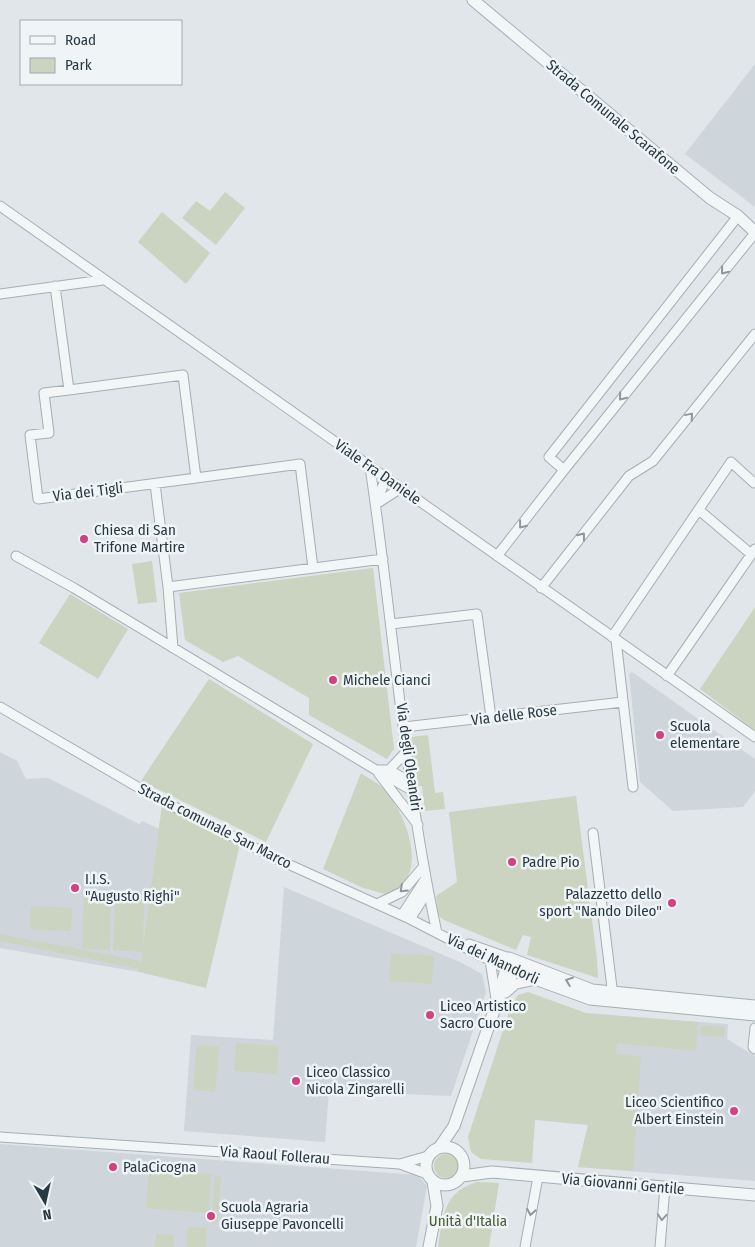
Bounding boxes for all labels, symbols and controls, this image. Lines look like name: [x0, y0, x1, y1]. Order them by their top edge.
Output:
legend: [20, 20, 182, 85]
text: Road: [65, 31, 96, 49]
text: Park: [65, 56, 92, 74]
street label: Strada Comunale Scarafone: [543, 56, 683, 178]
one-way arrow: [722, 265, 730, 274]
one-way arrow: [620, 391, 628, 400]
one-way arrow: [684, 413, 693, 422]
street label: Viale Fra Daniele: [331, 436, 425, 508]
street label: Via dei Tigli: [52, 479, 124, 505]
one-way arrow: [519, 519, 527, 528]
place label: Chiesa di San Trifone Martire: [94, 521, 185, 556]
marker: Chiesa di San Trifone Martire: [78, 533, 90, 545]
one-way arrow: [576, 533, 584, 542]
place label: Michele Cianci: [343, 671, 431, 689]
marker: Michele Cianci: [327, 674, 339, 686]
street label: Via delle Rose: [470, 701, 558, 729]
street label: Via degli Oleandri: [393, 702, 425, 812]
place label: Scuola elementare: [670, 717, 740, 752]
marker: Scuola elementare: [654, 729, 666, 741]
street label: Strada comunale San Marco: [135, 779, 295, 873]
place label: Padre Pio: [522, 853, 580, 871]
marker: Padre Pio: [506, 856, 518, 868]
place label: I.I.S. "Augusto Righi": [85, 870, 180, 905]
marker: I.I.S. "Augusto Righi": [69, 882, 81, 894]
one-way arrow: [400, 883, 409, 892]
place label: Palazzetto dello sport "Nando Dileo": [539, 885, 662, 920]
marker: Palazzetto dello sport "Nando Dileo": [666, 897, 678, 909]
street label: Via dei Mandorli: [444, 930, 542, 988]
one-way arrow: [565, 977, 574, 987]
place label: Liceo Artistico Sacro Cuore: [440, 997, 526, 1032]
marker: Liceo Artistico Sacro Cuore: [424, 1009, 436, 1021]
place label: Liceo Classico Nicola Zingarelli: [306, 1063, 404, 1098]
marker: Liceo Classico Nicola Zingarelli: [290, 1075, 302, 1087]
place label: Liceo Scientifico Albert Einstein: [625, 1093, 724, 1128]
marker: Liceo Scientifico Albert Einstein: [728, 1105, 740, 1117]
street label: Via Raoul Follerau: [219, 1142, 331, 1168]
place label: PalaCicogna: [123, 1158, 196, 1176]
marker: PalaCicogna: [107, 1161, 119, 1173]
street label: Via Giovanni Gentile: [561, 1170, 685, 1198]
north arrow: [20, 1177, 70, 1227]
place label: Scuola Agraria Giuseppe Pavoncelli: [221, 1198, 344, 1233]
text: N: [41, 1205, 52, 1223]
one-way arrow: [527, 1208, 537, 1216]
marker: Scuola Agraria Giuseppe Pavoncelli: [205, 1210, 217, 1222]
park label: Unità d'Italia: [429, 1212, 507, 1230]
one-way arrow: [657, 1214, 668, 1222]

